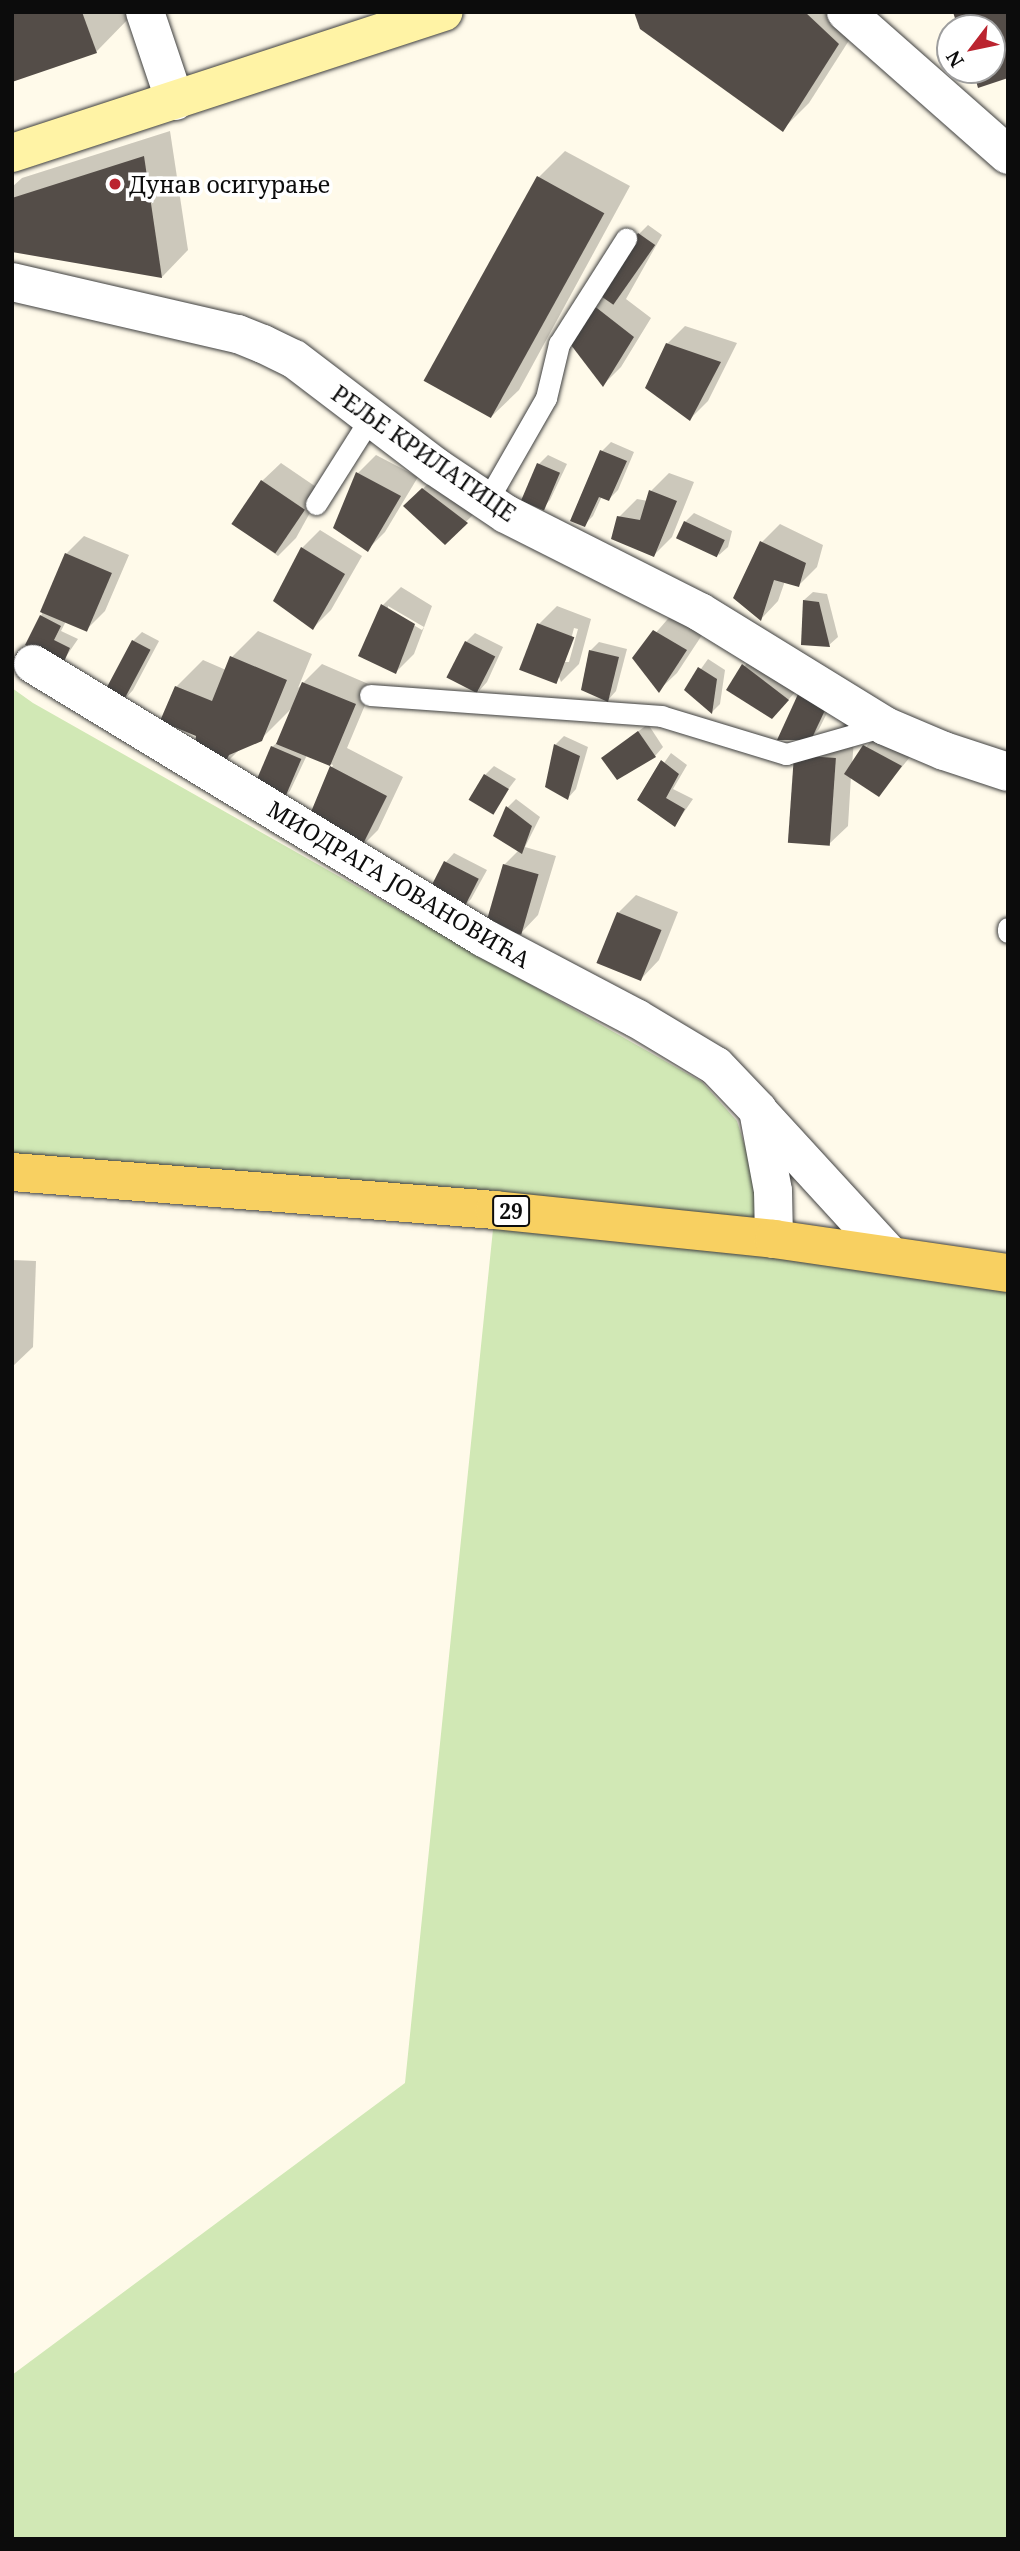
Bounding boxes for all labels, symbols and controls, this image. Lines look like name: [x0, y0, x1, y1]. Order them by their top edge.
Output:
north arrow: [936, 14, 1006, 84]
text: N: [940, 46, 970, 72]
place label: Дунав осигурање: [129, 170, 330, 198]
marker: Дунав осигурање: [107, 176, 123, 192]
street label: РЕЉЕ КРИЛАТИЦЕ: [327, 379, 521, 527]
street label: МИОДРАГА ЈОВАНОВИЋА: [263, 795, 535, 973]
road number: 29: [492, 1194, 530, 1228]

